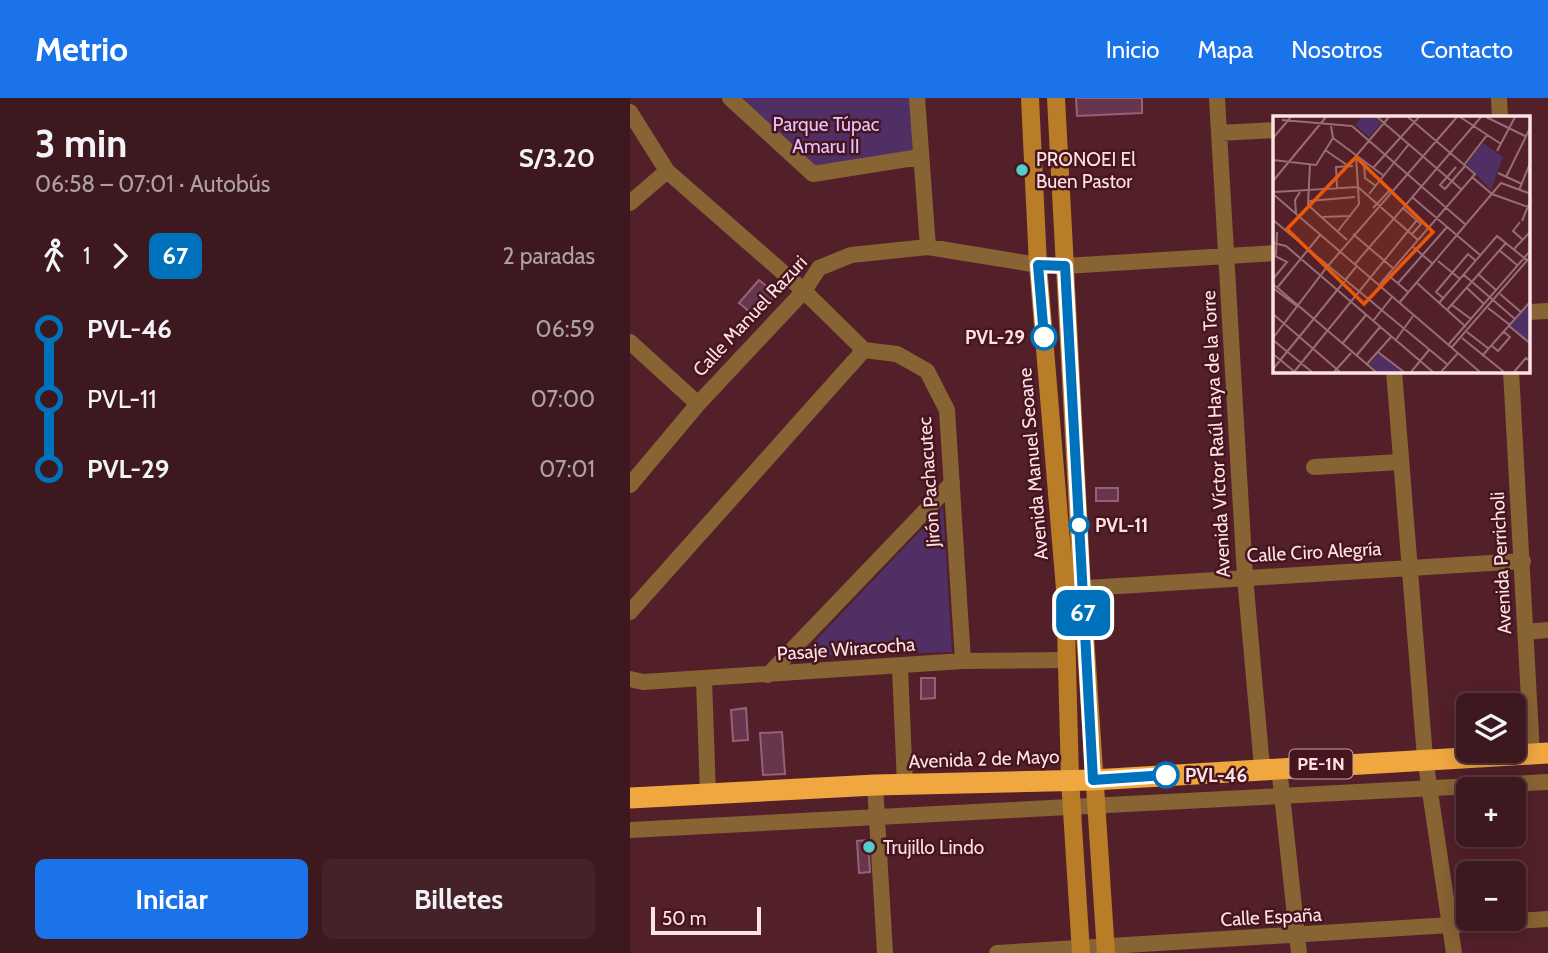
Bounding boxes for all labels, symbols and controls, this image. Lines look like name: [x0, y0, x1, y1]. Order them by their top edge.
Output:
text: Metrio: [35, 29, 128, 69]
text: Inicio: [1106, 35, 1159, 64]
text: Mapa: [1197, 35, 1253, 64]
text: Nosotros: [1291, 35, 1382, 64]
text: Contacto: [1420, 35, 1513, 64]
park label: Parque Túpac Amaru II: [773, 113, 880, 158]
inset map: [1273, 116, 1530, 373]
text: 3 min: [35, 120, 127, 167]
text: S/3.20: [519, 142, 595, 174]
place label: PRONOEI El Buen Pastor: [1036, 148, 1136, 193]
marker: PRONOEI El Buen Pastor: [1014, 162, 1030, 178]
text: 06:58 – 07:01 · Autobús: [35, 170, 270, 198]
icon: walk: [35, 237, 73, 275]
icon: forward: [101, 237, 139, 275]
text: 67: [163, 241, 188, 270]
text: 1: [83, 242, 91, 270]
text: 2 paradas: [502, 242, 595, 270]
street label: Calle Manuel Razuri: [688, 251, 812, 381]
street label: Avenida Víctor Raúl Haya de la Torre: [1197, 289, 1235, 578]
text: PVL-46: [87, 313, 172, 345]
text: 06:59: [536, 315, 595, 343]
marker: PVL-29: [1031, 324, 1057, 350]
place label: PVL-29: [965, 326, 1025, 349]
street label: Avenida Manuel Seoane: [1013, 367, 1053, 561]
text: PVL-11: [87, 383, 157, 415]
text: 07:00: [531, 385, 595, 413]
street label: Jirón Pachacutec: [913, 416, 945, 549]
text: PVL-29: [87, 453, 169, 485]
text: 07:01: [539, 455, 595, 483]
street label: Avenida Perricholi: [1486, 491, 1516, 635]
place label: PVL-11: [1095, 514, 1148, 537]
marker: PVL-11: [1069, 515, 1089, 535]
street label: Calle Ciro Alegría: [1246, 537, 1382, 567]
line badge: 67: [1051, 590, 1114, 636]
text: 67: [1070, 598, 1096, 627]
street label: Pasaje Wiracocha: [776, 633, 916, 665]
map controls: [1456, 693, 1526, 931]
button: layers: [1456, 693, 1526, 763]
street label: Avenida 2 de Mayo: [908, 745, 1060, 773]
road number: PE-1N: [1290, 750, 1352, 778]
marker: PVL-46: [1153, 762, 1179, 788]
place label: PVL-46: [1185, 764, 1247, 787]
button: +: [1456, 777, 1526, 847]
place label: Trujillo Lindo: [883, 836, 984, 859]
marker: Trujillo Lindo: [861, 839, 877, 855]
button: Iniciar: [35, 859, 308, 939]
button: Billetes: [322, 859, 595, 939]
button: −: [1456, 861, 1526, 931]
street label: Calle España: [1220, 903, 1322, 931]
scale bar: [651, 904, 761, 936]
text: 50 m: [662, 907, 706, 930]

